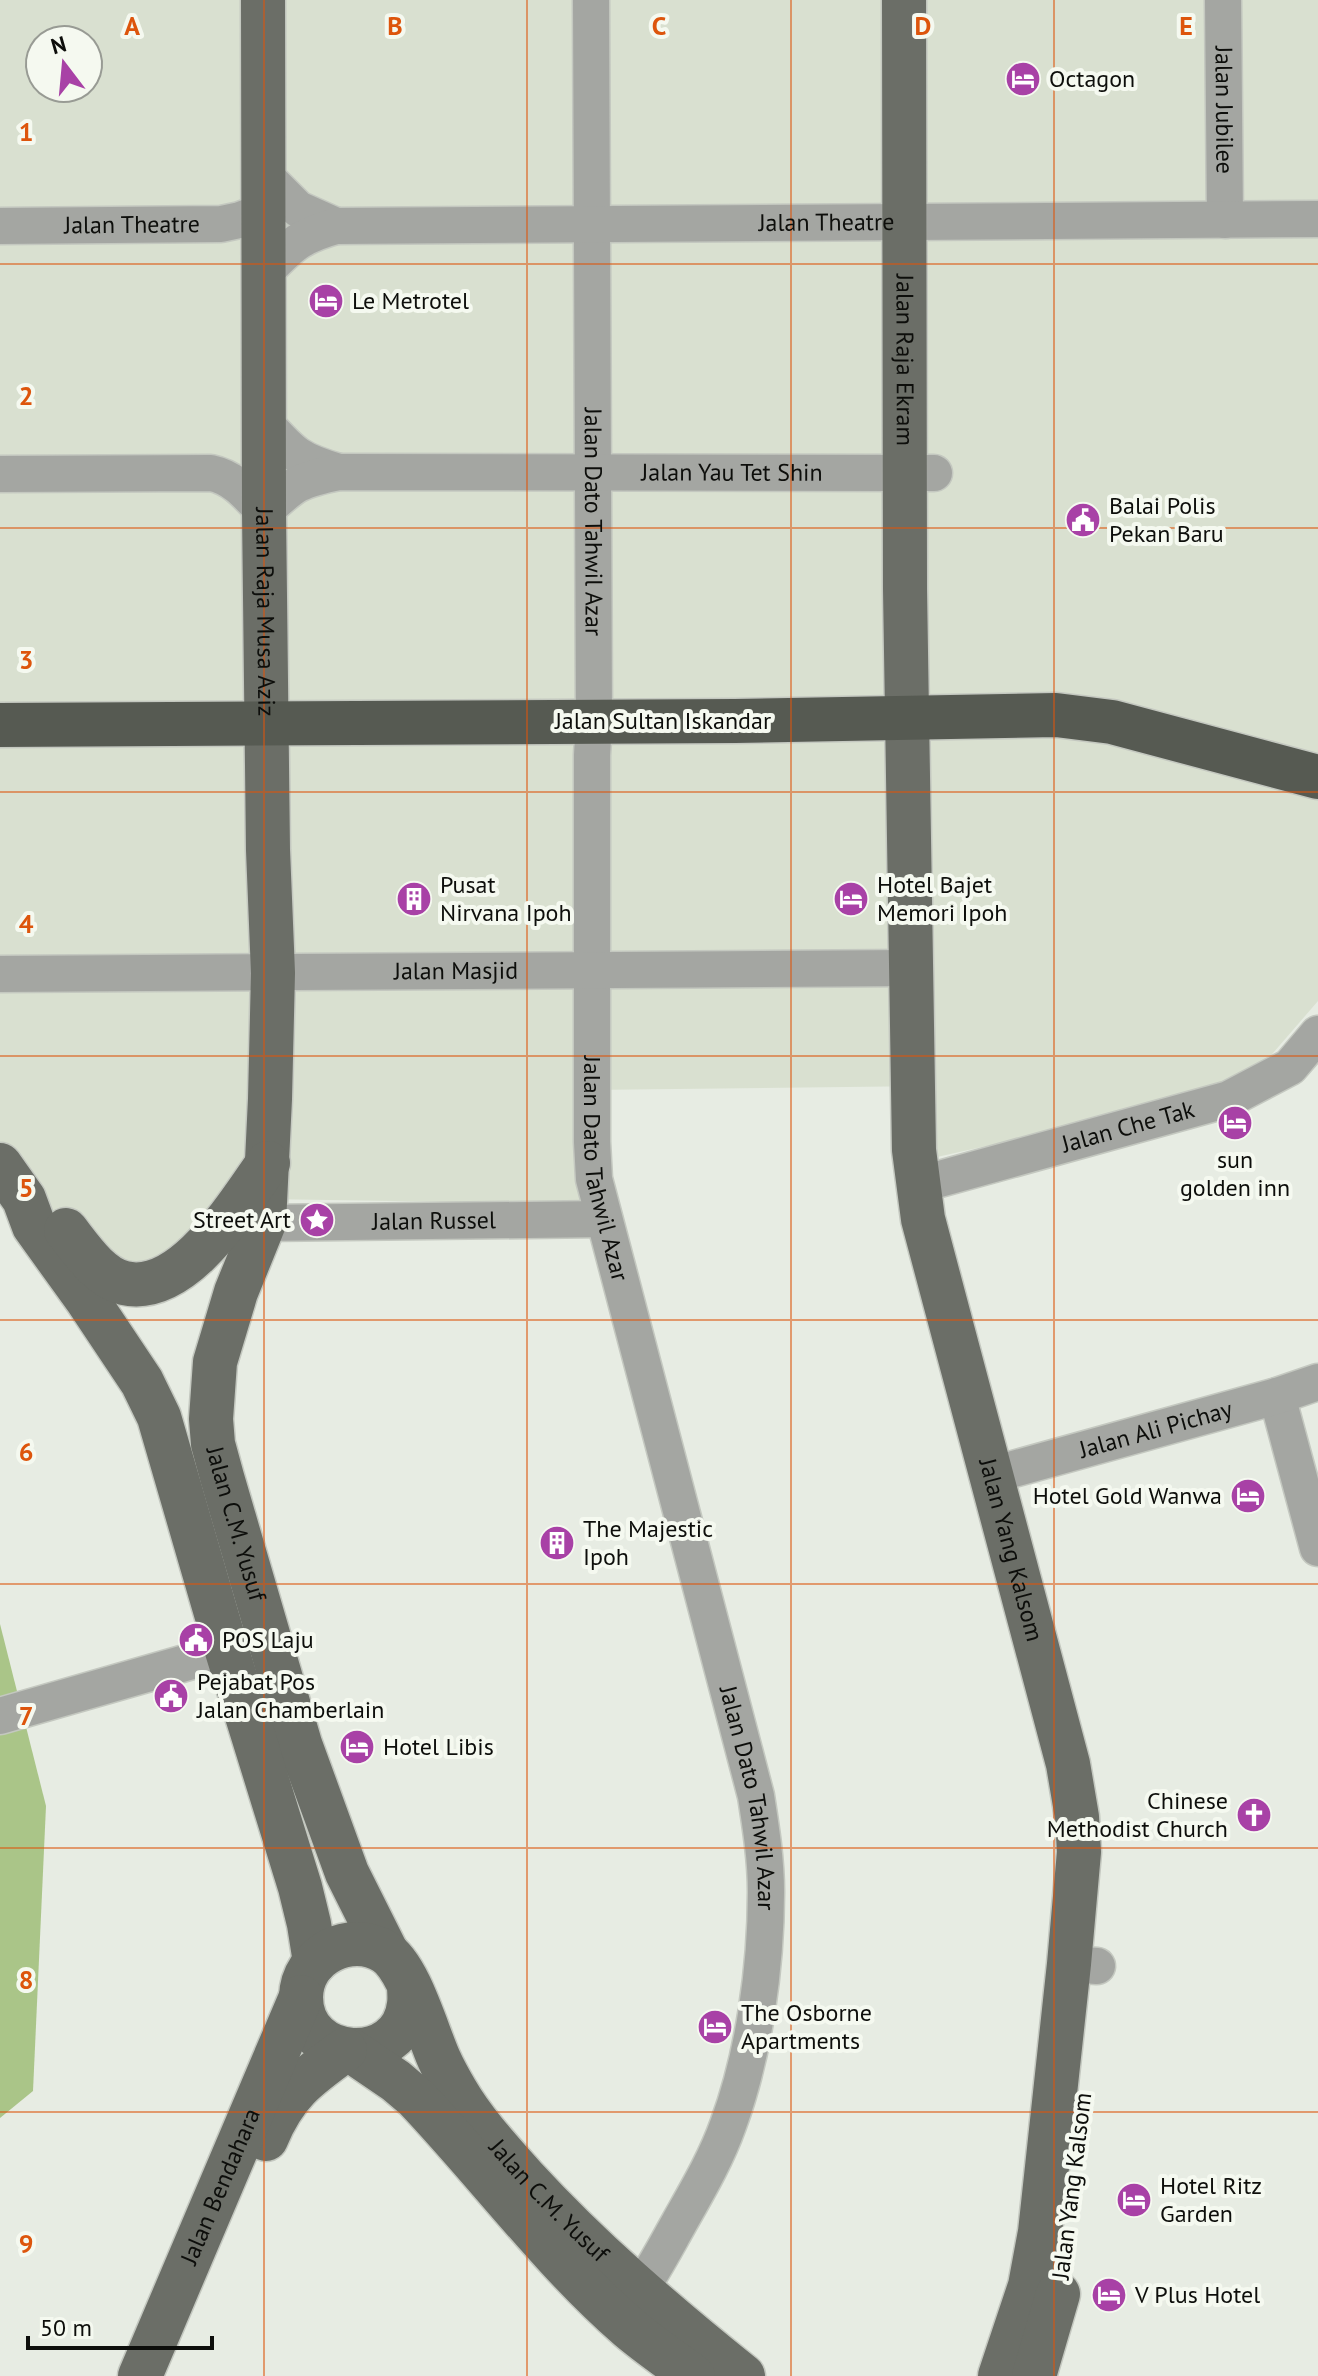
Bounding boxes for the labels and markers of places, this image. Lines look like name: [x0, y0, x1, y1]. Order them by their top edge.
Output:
hotel icon: Octagon: [1004, 60, 1042, 98]
place label: Octagon: [1049, 63, 1135, 94]
hotel icon: Le Metrotel: [307, 282, 345, 320]
place label: Le Metrotel: [352, 285, 469, 316]
place label: Balai Polis Pekan Baru: [1109, 490, 1224, 549]
public building icon: Balai Polis Pekan Baru: [1064, 501, 1102, 539]
place label: Pusat Nirvana Ipoh: [440, 869, 572, 928]
place label: Hotel Bajet Memori Ipoh: [877, 869, 1008, 928]
building icon: Pusat Nirvana Ipoh: [395, 880, 433, 918]
hotel icon: Hotel Bajet Memori Ipoh: [832, 880, 870, 918]
hotel icon: sun golden inn: [1216, 1104, 1254, 1142]
place label: sun golden inn: [1180, 1144, 1290, 1203]
place icon: Street Art: [298, 1201, 336, 1239]
place label: Street Art: [193, 1204, 291, 1235]
hotel icon: Hotel Gold Wanwa: [1229, 1477, 1267, 1515]
place label: Hotel Gold Wanwa: [1033, 1480, 1222, 1511]
place label: The Majestic Ipoh: [583, 1513, 713, 1572]
building icon: The Majestic Ipoh: [538, 1524, 576, 1562]
public building icon: POS Laju: [177, 1621, 215, 1659]
place label: POS Laju: [222, 1624, 314, 1655]
place label: Pejabat Pos Jalan Chamberlain: [196, 1666, 384, 1725]
public building icon: Pejabat Pos Jalan Chamberlain: [152, 1677, 190, 1715]
hotel icon: Hotel Libis: [338, 1728, 376, 1766]
place label: Hotel Libis: [383, 1731, 494, 1762]
place label: Chinese Methodist Church: [1047, 1785, 1228, 1844]
church icon: Chinese Methodist Church: [1235, 1796, 1273, 1834]
place label: The Osborne Apartments: [741, 1997, 872, 2056]
hotel icon: The Osborne Apartments: [696, 2008, 734, 2046]
place label: Hotel Ritz Garden: [1160, 2170, 1262, 2229]
hotel icon: Hotel Ritz Garden: [1115, 2181, 1153, 2219]
hotel icon: V Plus Hotel: [1090, 2276, 1128, 2314]
place label: V Plus Hotel: [1134, 2279, 1260, 2310]

